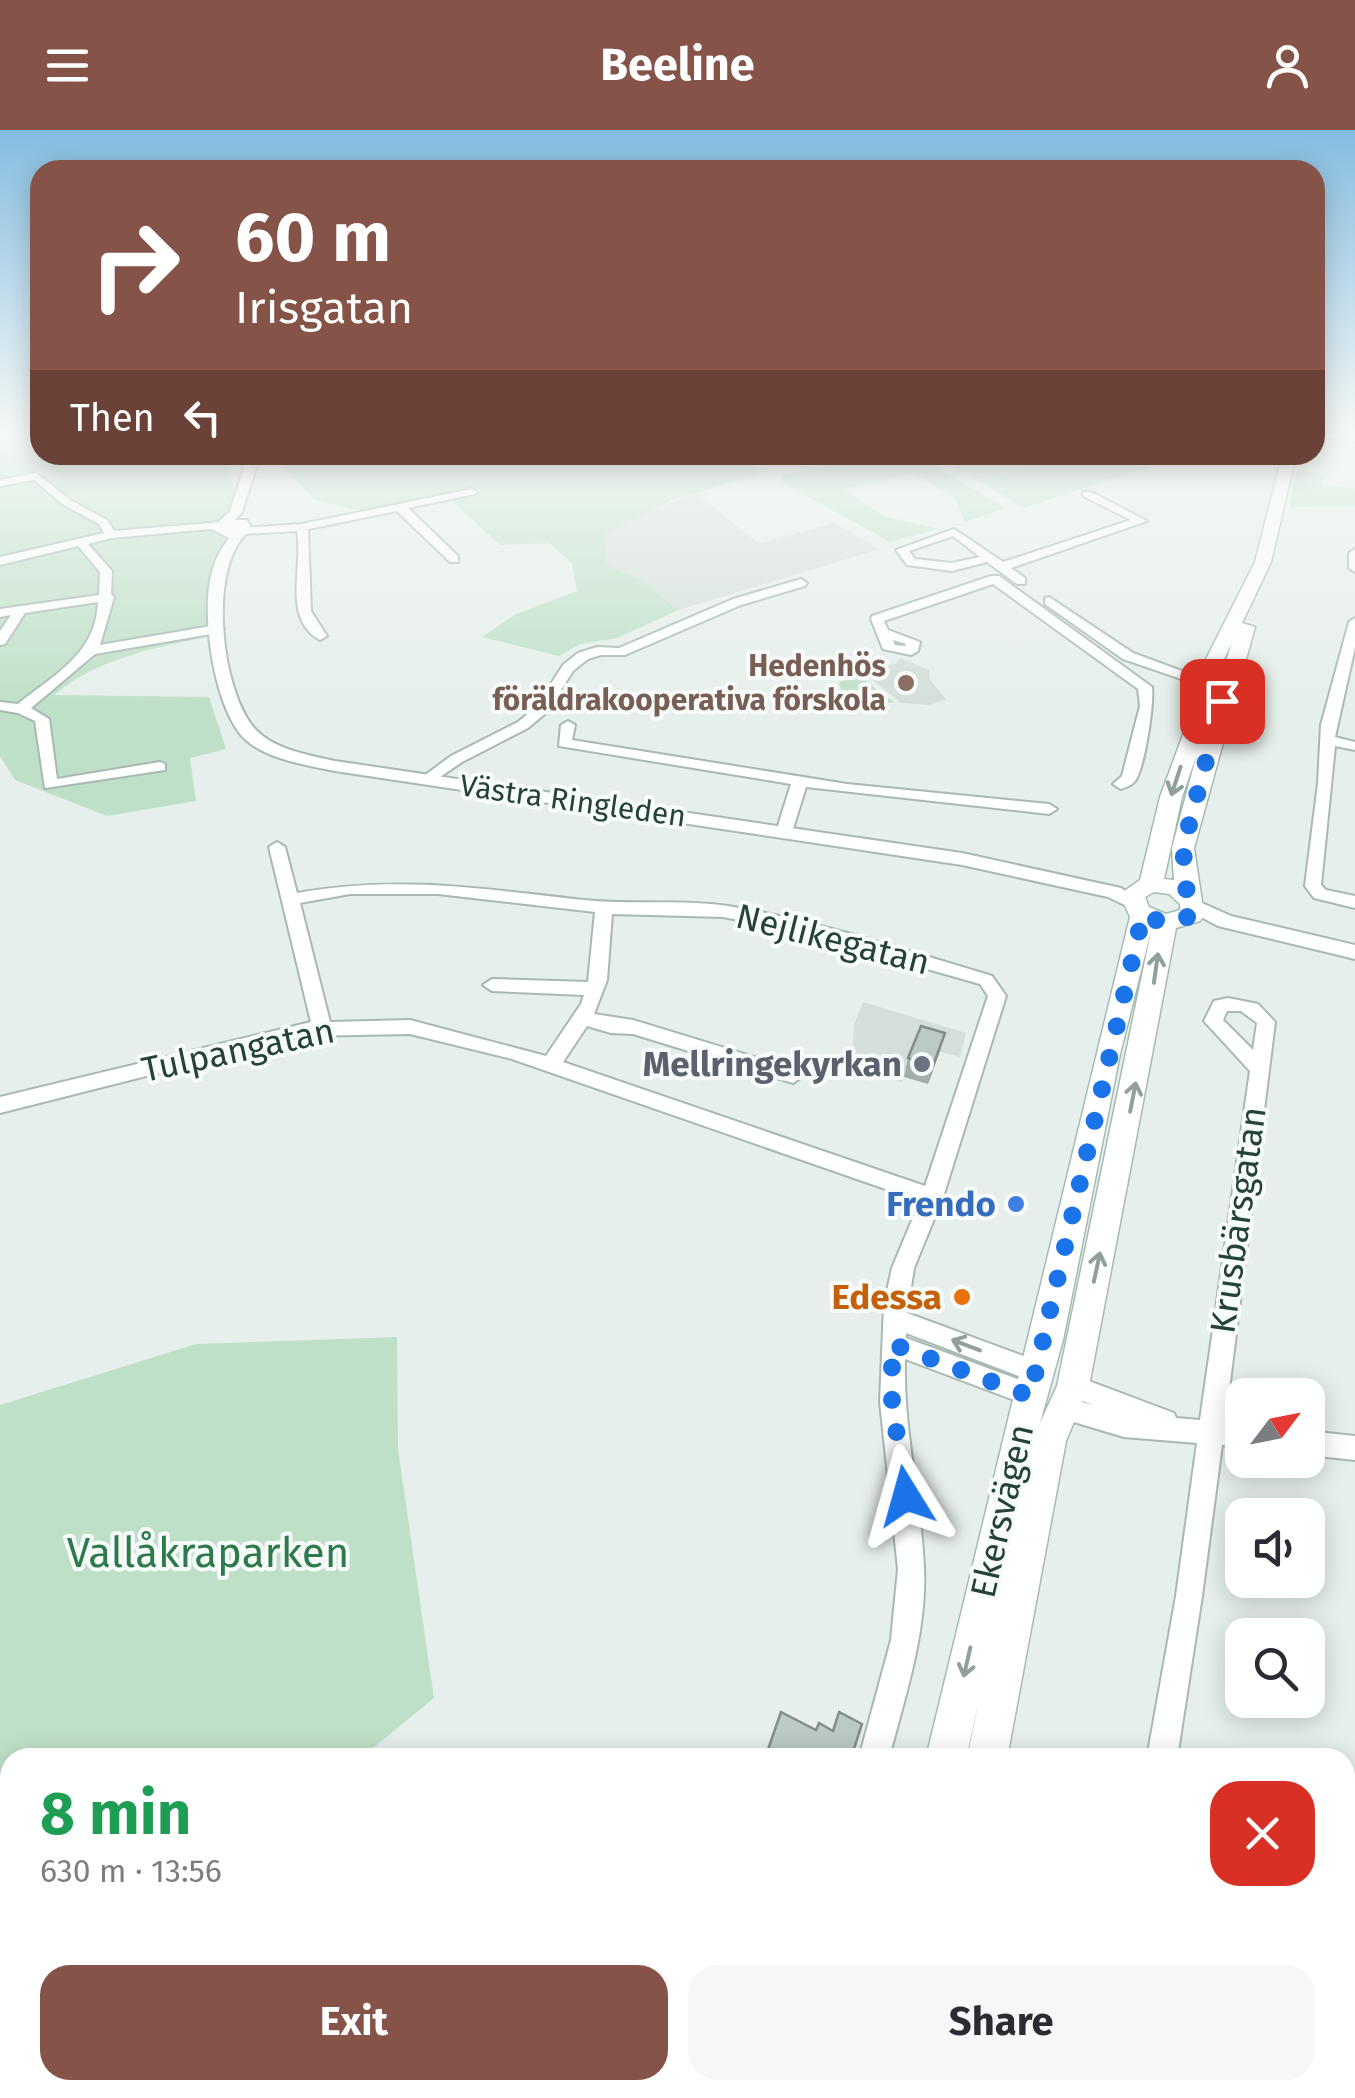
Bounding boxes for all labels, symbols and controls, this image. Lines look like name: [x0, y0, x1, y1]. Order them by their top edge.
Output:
icon: menu: [40, 38, 95, 93]
text: Beeline: [600, 38, 755, 92]
icon: person: [1260, 38, 1315, 93]
text: 60 m: [235, 196, 391, 280]
icon: right: [70, 200, 200, 330]
text: Irisgatan: [235, 281, 413, 335]
icon: left: [175, 390, 230, 445]
text: Then: [70, 395, 155, 441]
place label: Hedenhös föräldrakooperativa förskola: [492, 648, 886, 718]
pin: [1180, 659, 1265, 744]
marker: Hedenhös föräldrakooperativa förskola: [895, 672, 917, 694]
icon: arrive: [1195, 674, 1250, 729]
one-way arrow: [1166, 765, 1184, 797]
street label: Västra Ringleden: [458, 767, 688, 835]
street label: Nejlikegatan: [732, 895, 934, 983]
one-way arrow: [1148, 952, 1166, 984]
street label: Tulpangatan: [138, 1009, 338, 1091]
place label: Mellringekyrkan: [643, 1043, 902, 1085]
marker: Mellringekyrkan: [911, 1053, 933, 1075]
one-way arrow: [1124, 1081, 1143, 1113]
street label: Krusbärsgatan: [1201, 1104, 1275, 1336]
place label: Frendo: [886, 1183, 996, 1225]
marker: Frendo: [1005, 1193, 1027, 1215]
one-way arrow: [1089, 1252, 1108, 1284]
place label: Edessa: [832, 1276, 942, 1318]
marker: Edessa: [951, 1286, 973, 1308]
one-way arrow: [951, 1335, 982, 1353]
north arrow: [1225, 1378, 1325, 1478]
map controls: [1225, 1378, 1325, 1718]
street label: Ekersvägen: [962, 1420, 1042, 1602]
position arrow: [854, 1444, 958, 1548]
button: sound: [1225, 1498, 1325, 1598]
park label: Vallåkraparken: [67, 1528, 349, 1578]
button: search: [1225, 1618, 1325, 1718]
one-way arrow: [957, 1645, 975, 1677]
text: 8 min: [40, 1778, 191, 1850]
button: close: [1210, 1781, 1315, 1886]
text: 630 m · 13:56: [40, 1852, 222, 1890]
button: Exit: [40, 1965, 668, 2080]
button: Share: [688, 1965, 1315, 2080]

